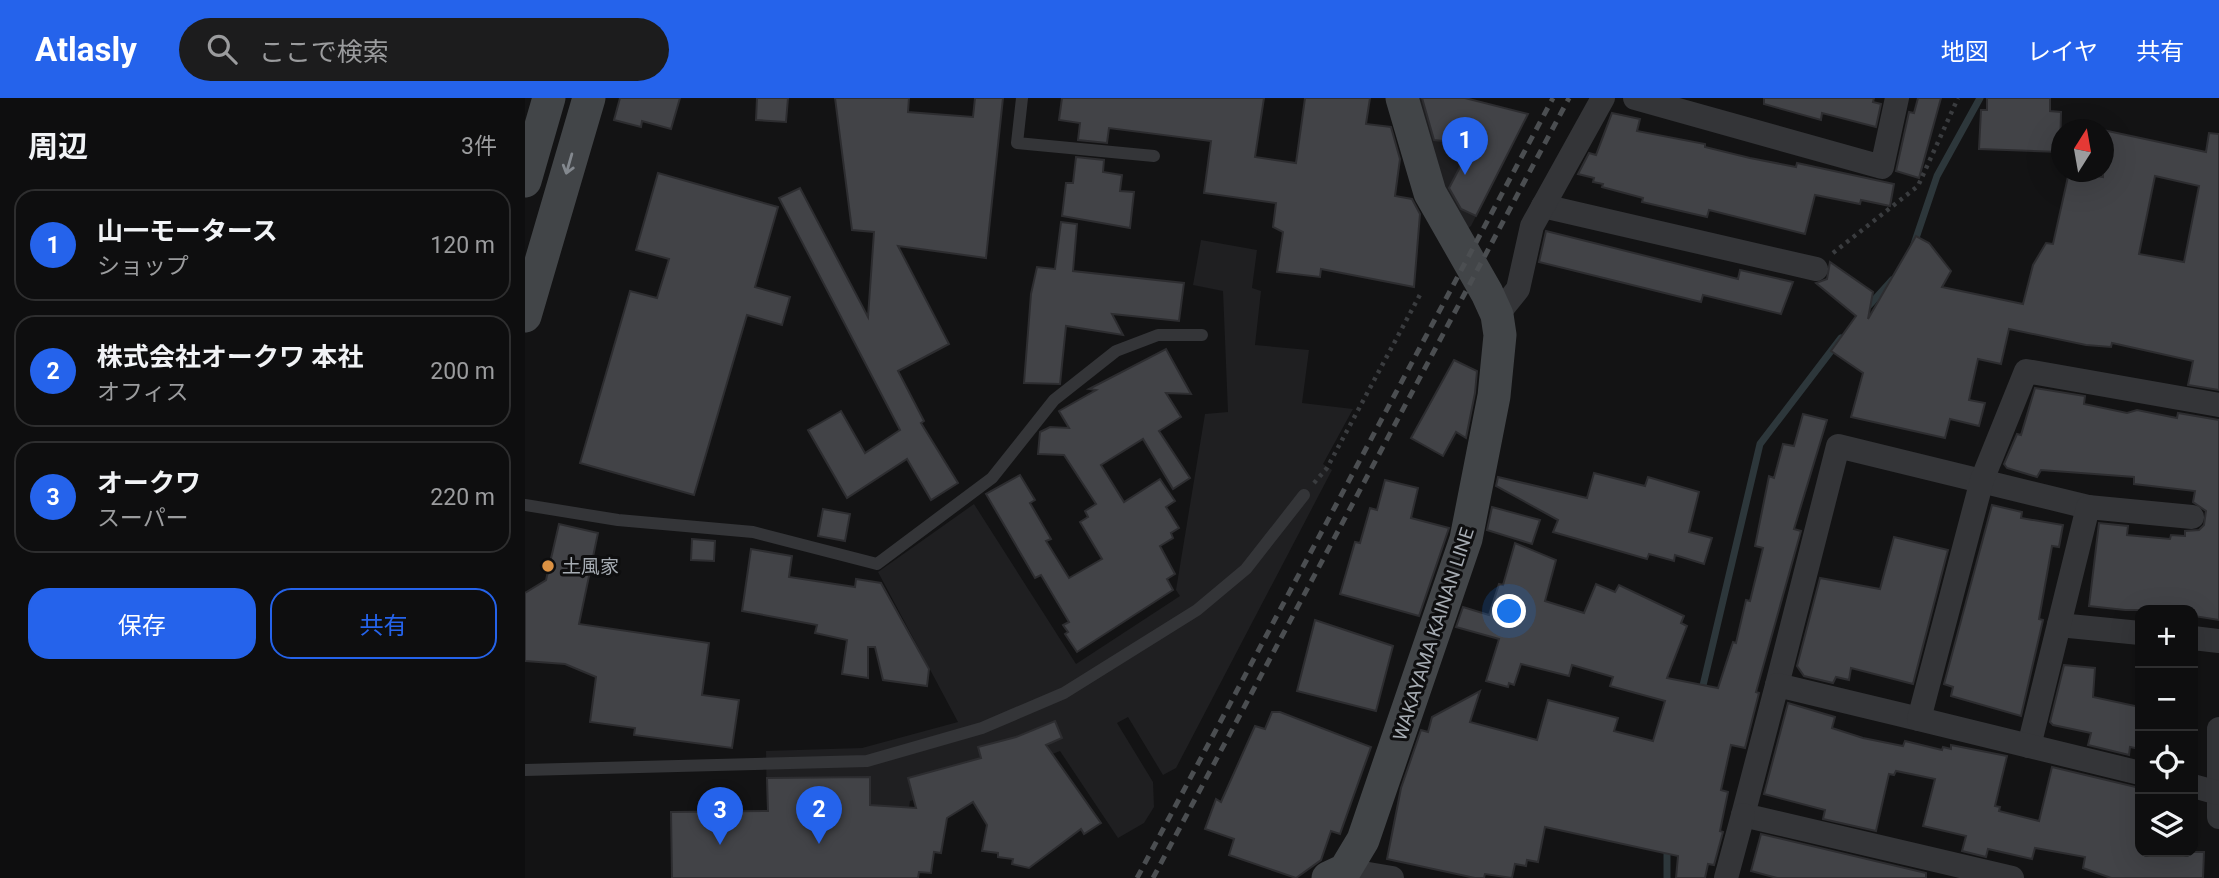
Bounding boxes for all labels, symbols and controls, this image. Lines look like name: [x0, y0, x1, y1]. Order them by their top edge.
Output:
search box: [179, 18, 669, 81]
text: Atlasly: [35, 30, 137, 69]
icon: search: [203, 30, 241, 68]
text: ここで検索: [259, 37, 389, 67]
text: 地図: [1941, 38, 1989, 66]
text: レイヤ: [2027, 38, 2098, 66]
text: 共有: [2136, 38, 2184, 66]
pin: 1: [1442, 117, 1488, 175]
north arrow: [2051, 119, 2114, 182]
text: 周辺: [28, 129, 88, 164]
text: 3件: [461, 133, 497, 160]
one-way arrow: [562, 152, 575, 174]
text: 山一モータース: [97, 216, 278, 246]
text: 1: [46, 232, 60, 259]
text: 120 m: [430, 232, 495, 259]
text: ショップ: [97, 253, 189, 280]
text: 株式会社オークワ 本社: [97, 342, 363, 372]
text: 2: [46, 358, 60, 385]
text: 200 m: [430, 358, 495, 385]
text: オフィス: [97, 379, 189, 406]
text: オークワ: [97, 468, 201, 498]
text: 3: [46, 484, 60, 511]
text: 220 m: [430, 484, 495, 511]
text: スーパー: [97, 505, 189, 532]
street label: WAKAYAMA KAINAN LINE: [1388, 525, 1479, 744]
place label: 土風家: [562, 555, 619, 578]
marker: 土風家: [540, 558, 556, 574]
button: 保存: [28, 588, 256, 659]
button: 共有: [270, 588, 497, 659]
your location: [1492, 594, 1526, 628]
map controls: [2135, 605, 2198, 857]
button: +: [2135, 605, 2198, 668]
button: −: [2135, 668, 2198, 731]
button: locate: [2135, 731, 2198, 794]
pin: 2: [796, 786, 842, 844]
pin: 3: [697, 787, 743, 845]
button: layers: [2135, 794, 2198, 857]

